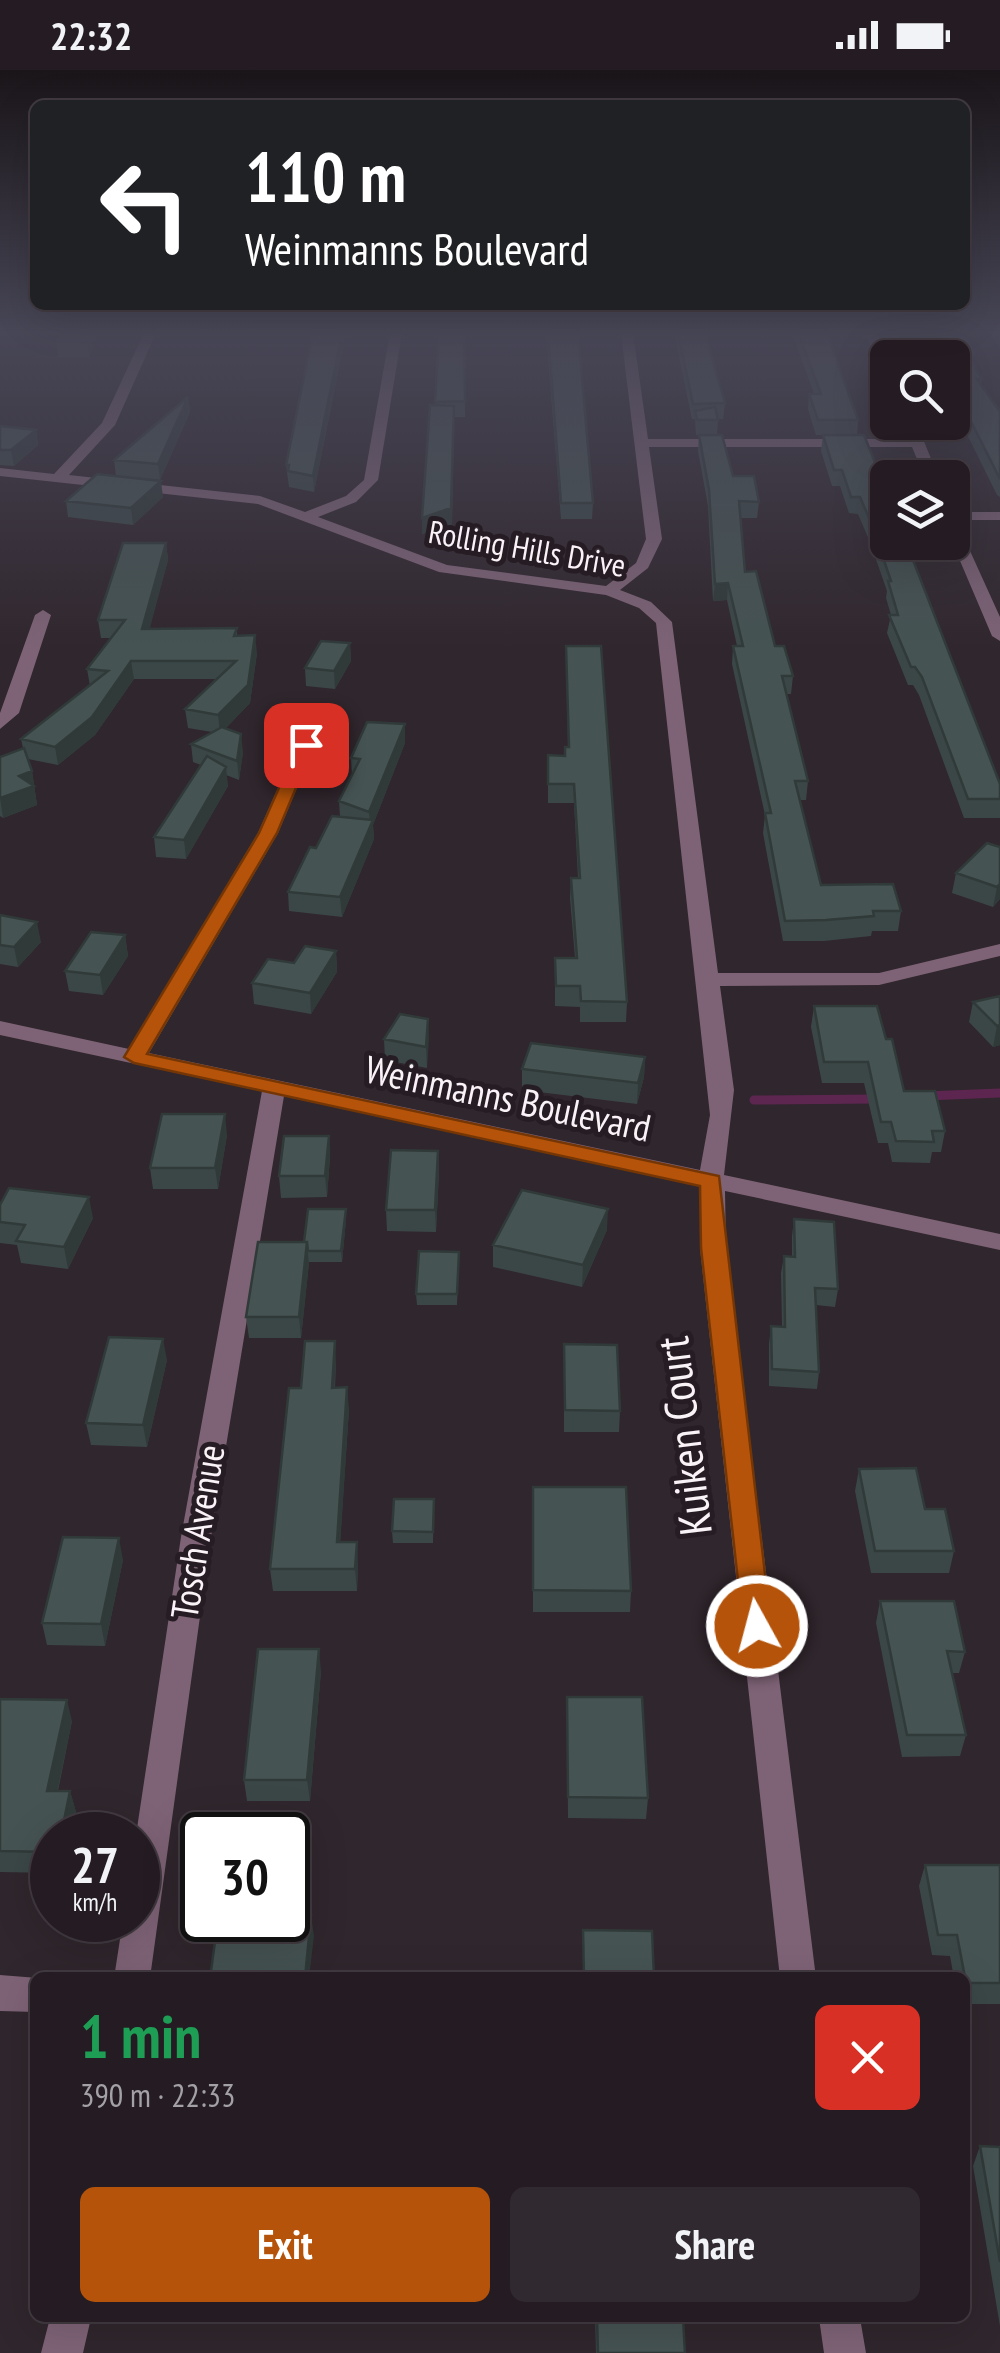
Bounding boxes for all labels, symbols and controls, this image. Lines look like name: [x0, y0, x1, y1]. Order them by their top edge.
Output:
text: 22:32: [50, 11, 132, 60]
text: 110 m: [245, 131, 406, 221]
icon: left: [80, 140, 210, 270]
text: Weinmanns Boulevard: [245, 219, 589, 277]
map controls: [870, 340, 970, 560]
button: search: [870, 340, 970, 440]
button: layers: [870, 460, 970, 560]
street label: Rolling Hills Drive: [425, 510, 629, 586]
pin: [264, 703, 349, 788]
icon: arrive: [279, 718, 334, 773]
street label: Weinmanns Boulevard: [361, 1043, 655, 1152]
street label: Kuiken Court: [642, 1333, 724, 1539]
street label: Tosch Avenue: [159, 1441, 234, 1622]
position arrow: [705, 1574, 809, 1678]
speed limit sign: 30: [180, 1812, 310, 1942]
text: 27: [71, 1832, 119, 1897]
text: km/h: [73, 1886, 117, 1918]
text: 1 min: [80, 1997, 201, 2075]
button: close: [815, 2005, 920, 2110]
text: 390 m · 22:33: [80, 2074, 235, 2116]
button: Exit: [80, 2187, 490, 2302]
button: Share: [510, 2187, 920, 2302]

